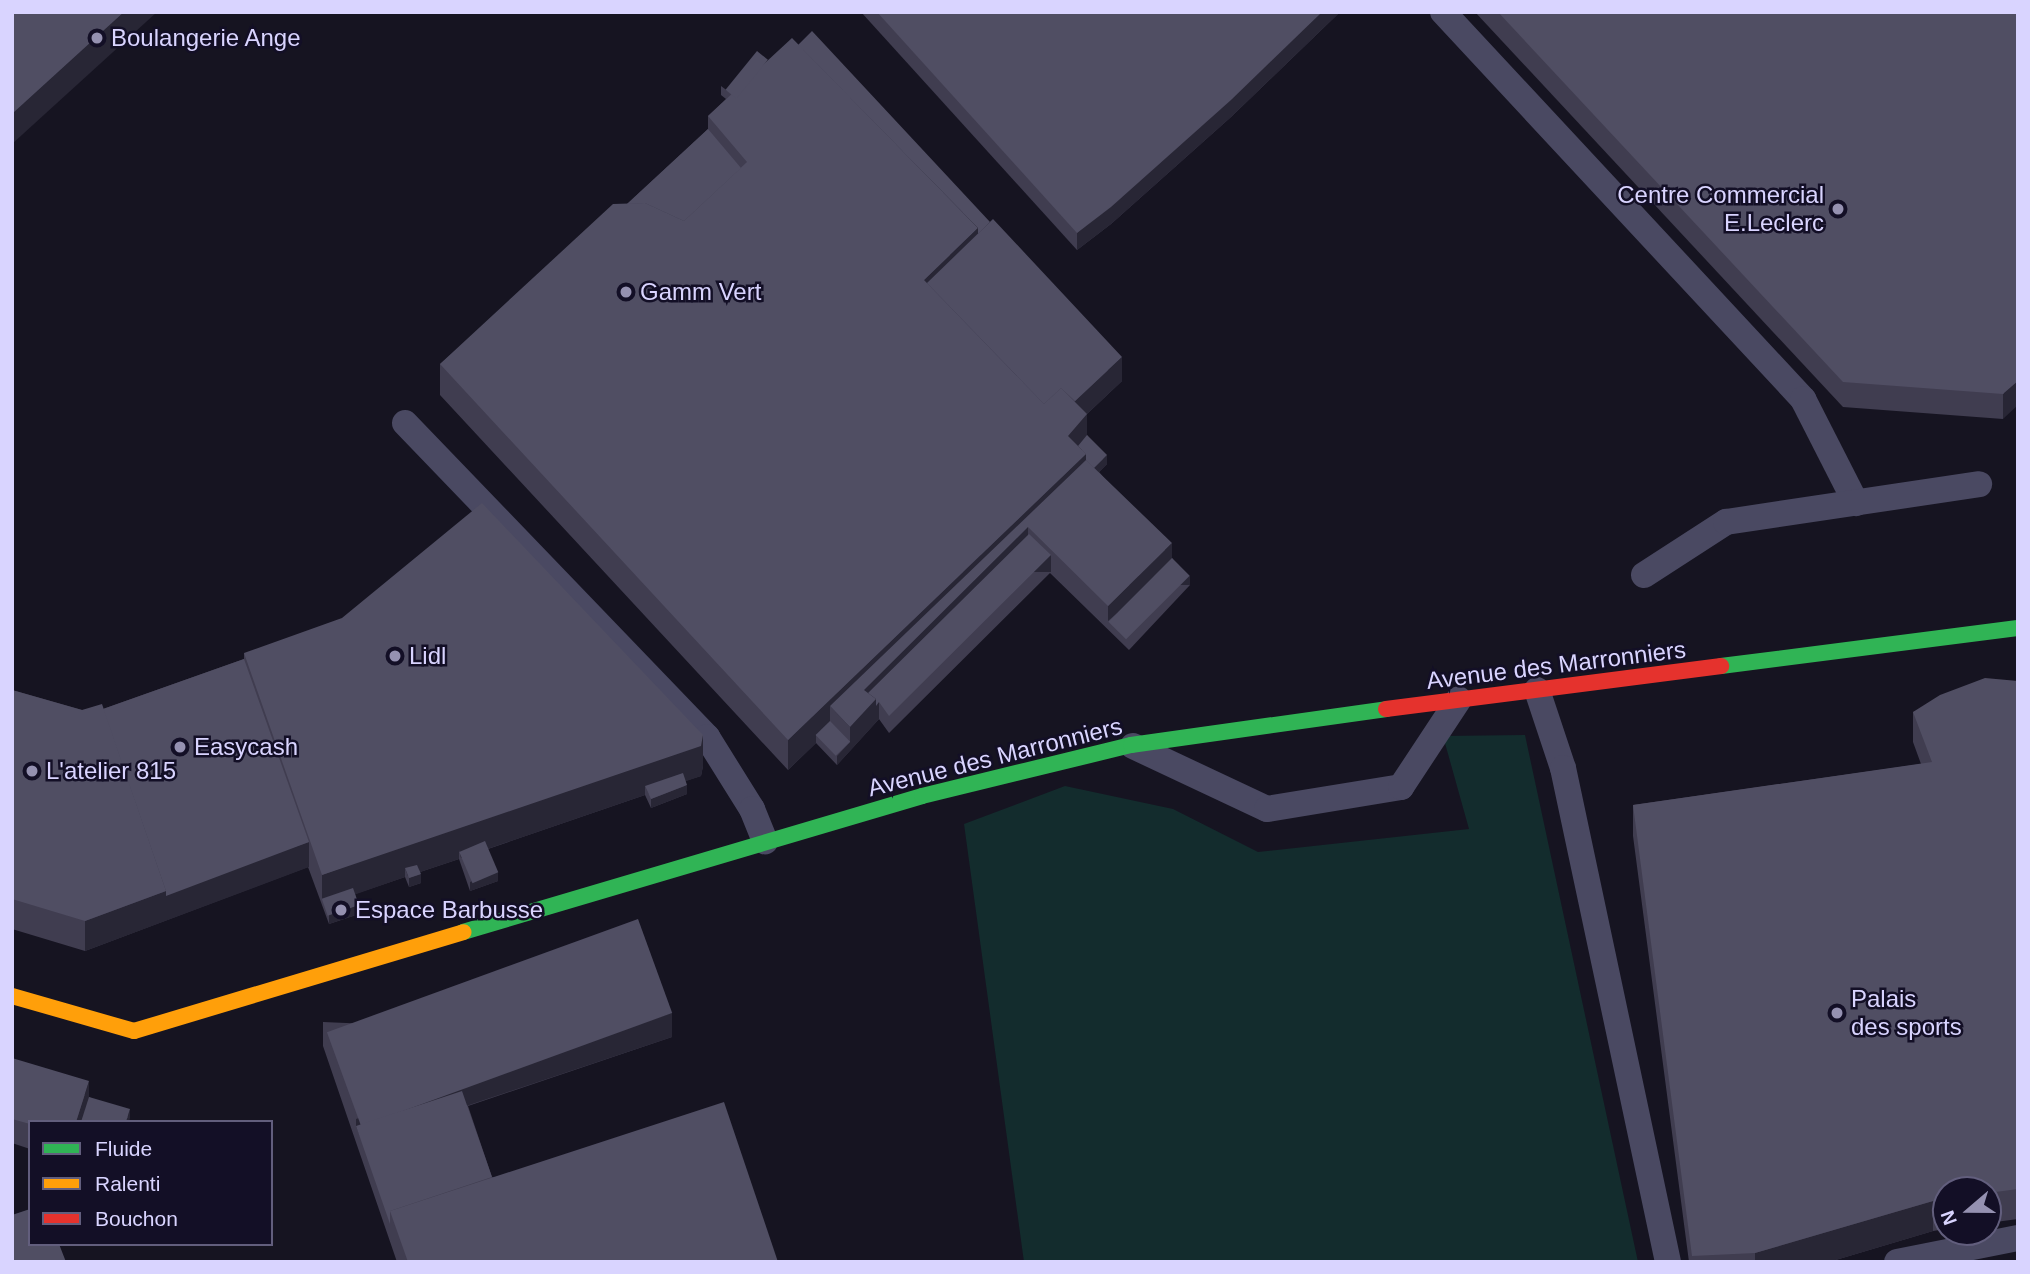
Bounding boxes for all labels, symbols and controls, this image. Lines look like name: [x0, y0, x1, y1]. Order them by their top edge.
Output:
place label: Boulangerie Ange: [111, 24, 302, 52]
marker: Boulangerie Ange: [89, 30, 105, 46]
place label: Centre Commercial E.Leclerc: [1617, 181, 1824, 237]
marker: Centre Commercial E.Leclerc: [1830, 201, 1846, 217]
place label: Gamm Vert: [640, 278, 761, 306]
marker: Gamm Vert: [618, 284, 634, 300]
street label: Avenue des Marronniers: [1425, 635, 1687, 695]
place label: Lidl: [409, 642, 446, 670]
marker: Lidl: [387, 648, 403, 664]
street label: Avenue des Marronniers: [865, 711, 1125, 803]
place label: Easycash: [194, 733, 298, 761]
marker: Easycash: [172, 739, 188, 755]
place label: L'atelier 815: [46, 757, 176, 785]
marker: L'atelier 815: [24, 763, 40, 779]
place label: Espace Barbusse: [355, 896, 543, 924]
marker: Espace Barbusse: [333, 902, 349, 918]
place label: Palais des sports: [1851, 985, 1962, 1041]
marker: Palais des sports: [1829, 1005, 1845, 1021]
legend: [28, 1120, 273, 1246]
text: Fluide: [95, 1137, 152, 1160]
text: Ralenti: [95, 1172, 160, 1195]
north arrow: [1932, 1176, 2002, 1246]
text: Bouchon: [95, 1207, 178, 1230]
text: N: [1936, 1208, 1961, 1228]

